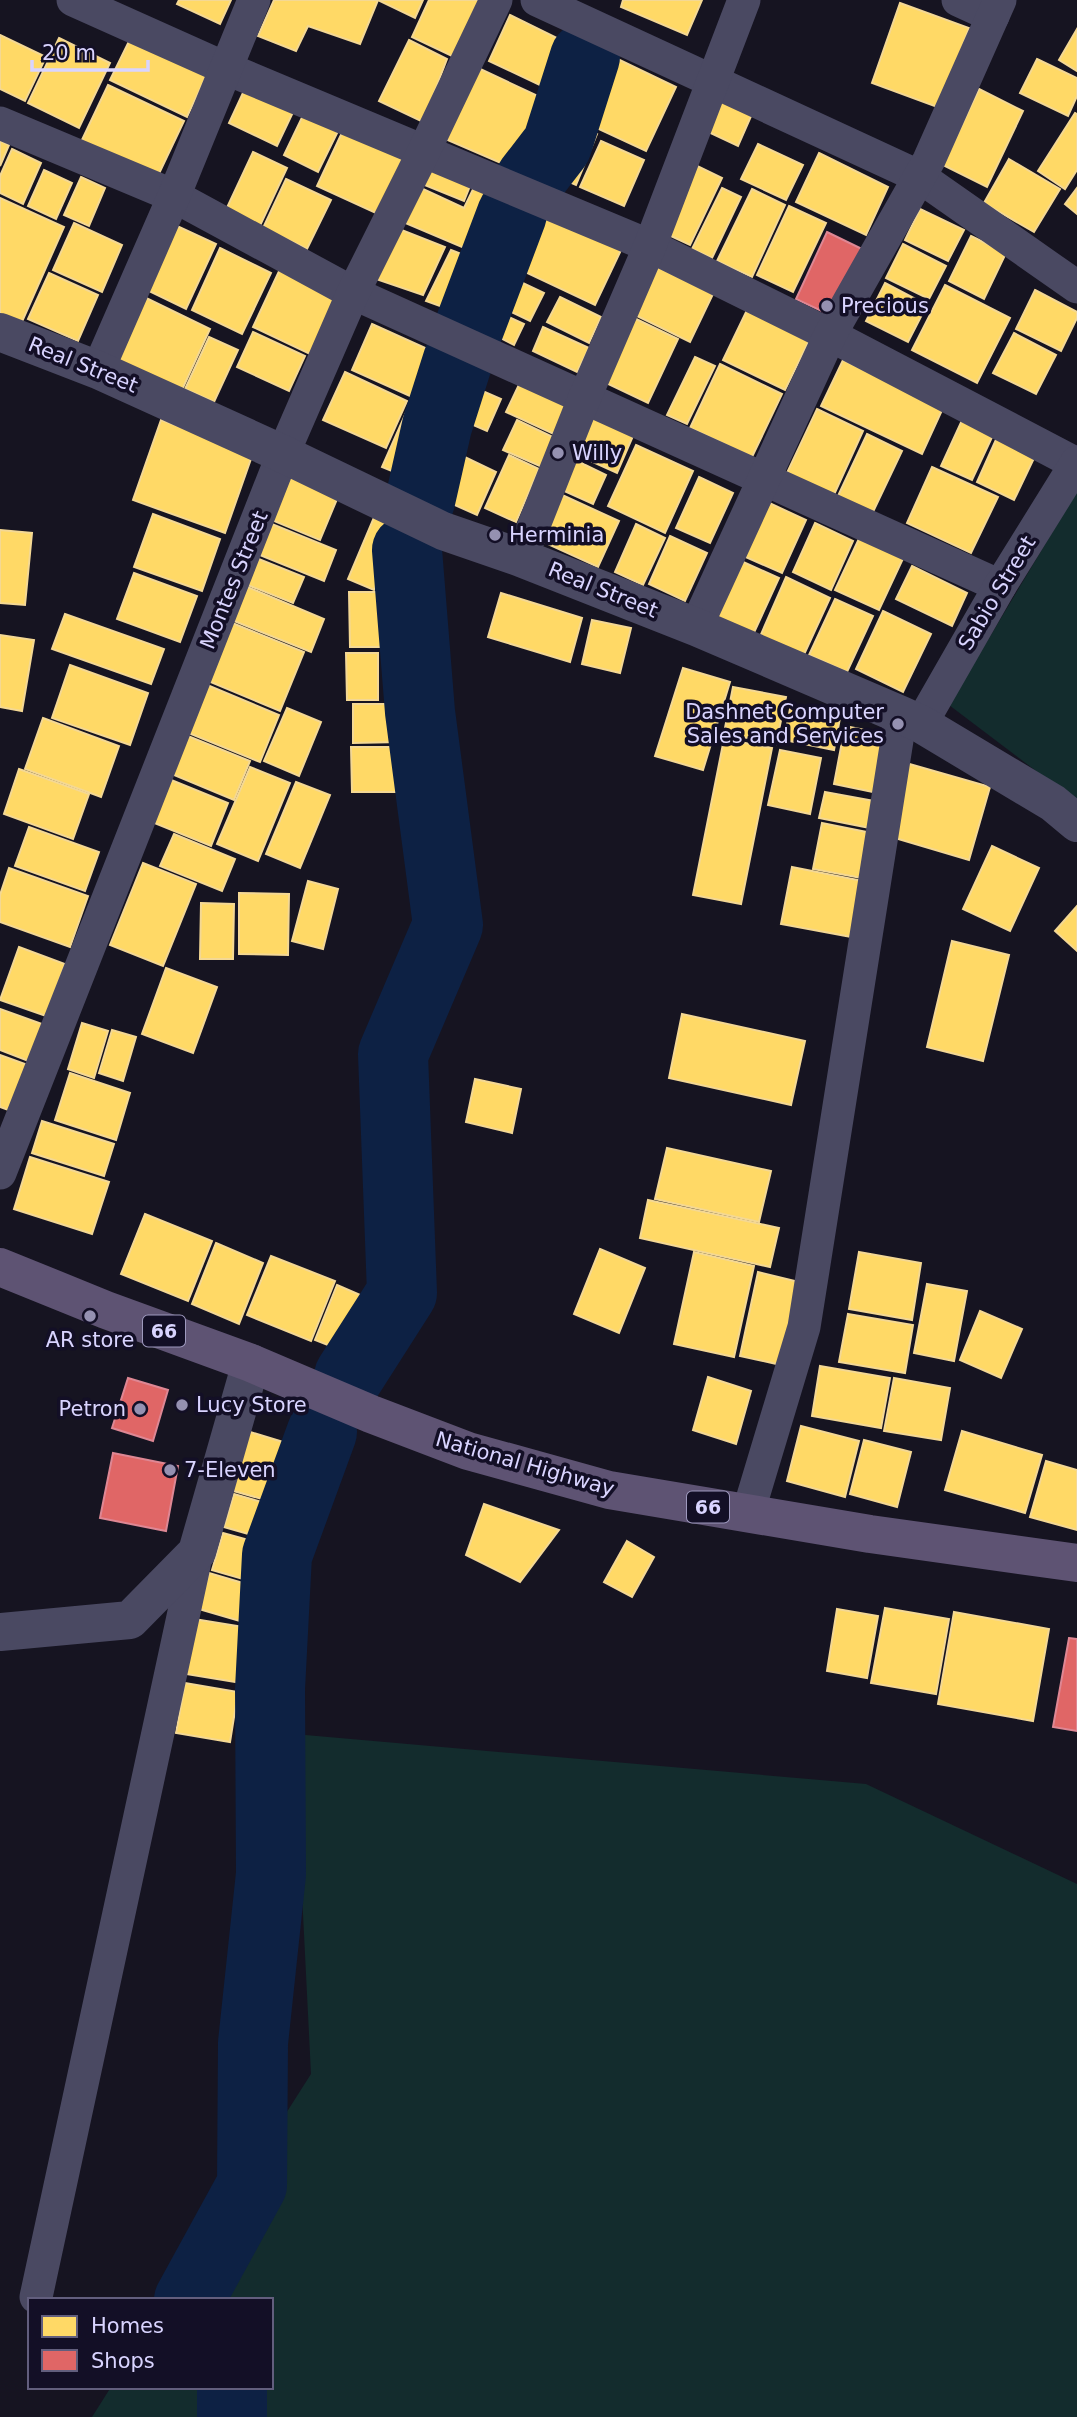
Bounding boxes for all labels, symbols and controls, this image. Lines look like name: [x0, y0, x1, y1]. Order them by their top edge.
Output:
scale bar: [32, 28, 147, 72]
text: 20 m: [42, 41, 96, 65]
place label: Precious: [841, 294, 929, 318]
marker: Precious: [819, 298, 835, 314]
street label: Real Street: [25, 332, 141, 398]
place label: Willy: [572, 441, 622, 465]
marker: Willy: [550, 445, 566, 461]
street label: Montes Street: [195, 507, 273, 653]
place label: Herminia: [509, 523, 604, 547]
marker: Herminia: [487, 527, 503, 543]
street label: Sabio Street: [954, 532, 1040, 654]
street label: Real Street: [545, 557, 661, 623]
place label: Dashnet Computer Sales and Services: [685, 700, 884, 748]
marker: Dashnet Computer Sales and Services: [890, 716, 906, 732]
marker: AR store: [82, 1308, 98, 1324]
road number: 66: [143, 1316, 185, 1346]
place label: AR store: [46, 1328, 134, 1352]
place label: Lucy Store: [196, 1393, 307, 1417]
place label: Petron: [59, 1397, 126, 1421]
marker: Lucy Store: [174, 1397, 190, 1413]
marker: Petron: [132, 1401, 148, 1417]
street label: National Highway: [433, 1427, 617, 1501]
place label: 7-Eleven: [184, 1458, 276, 1482]
marker: 7-Eleven: [162, 1462, 178, 1478]
road number: 66: [687, 1492, 729, 1522]
legend: [28, 2298, 273, 2389]
text: Homes: [91, 2314, 164, 2338]
text: Shops: [91, 2349, 155, 2373]

